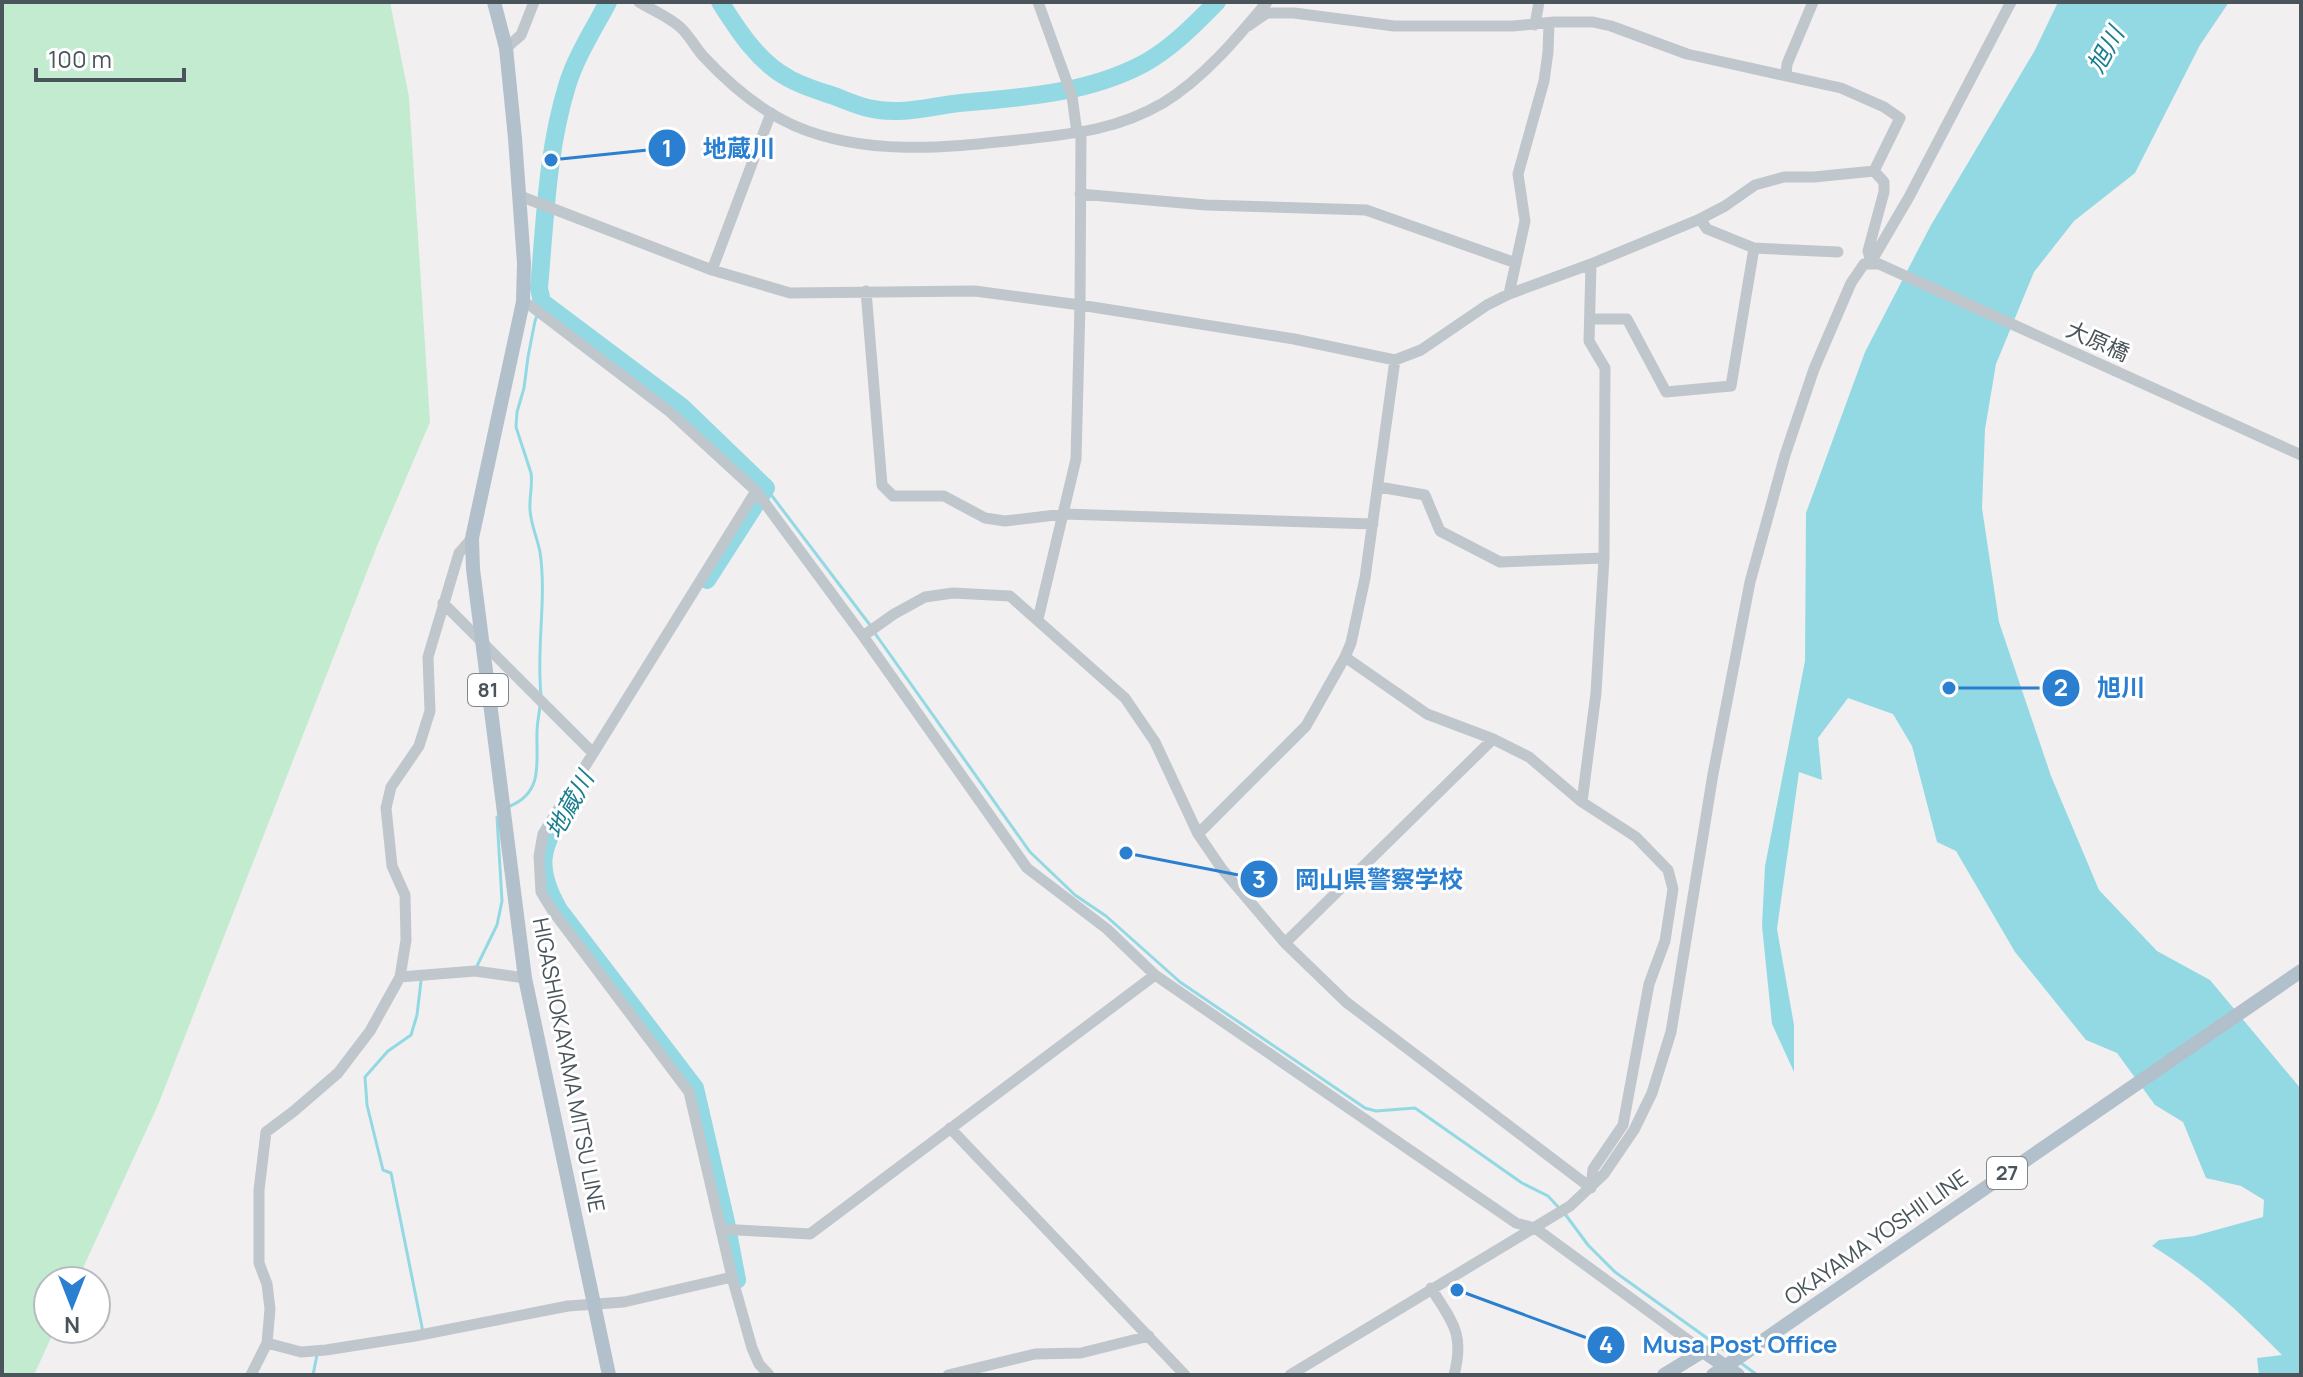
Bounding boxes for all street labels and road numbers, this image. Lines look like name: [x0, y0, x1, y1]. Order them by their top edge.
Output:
street label: 大原橋: [2062, 314, 2134, 368]
road number: 81: [468, 674, 508, 706]
street label: HIGASHIOKAYAMA MITSU LINE: [526, 915, 612, 1215]
road number: 27: [1987, 1157, 2027, 1189]
street label: OKAYAMA YOSHII LINE: [1778, 1162, 1974, 1312]

